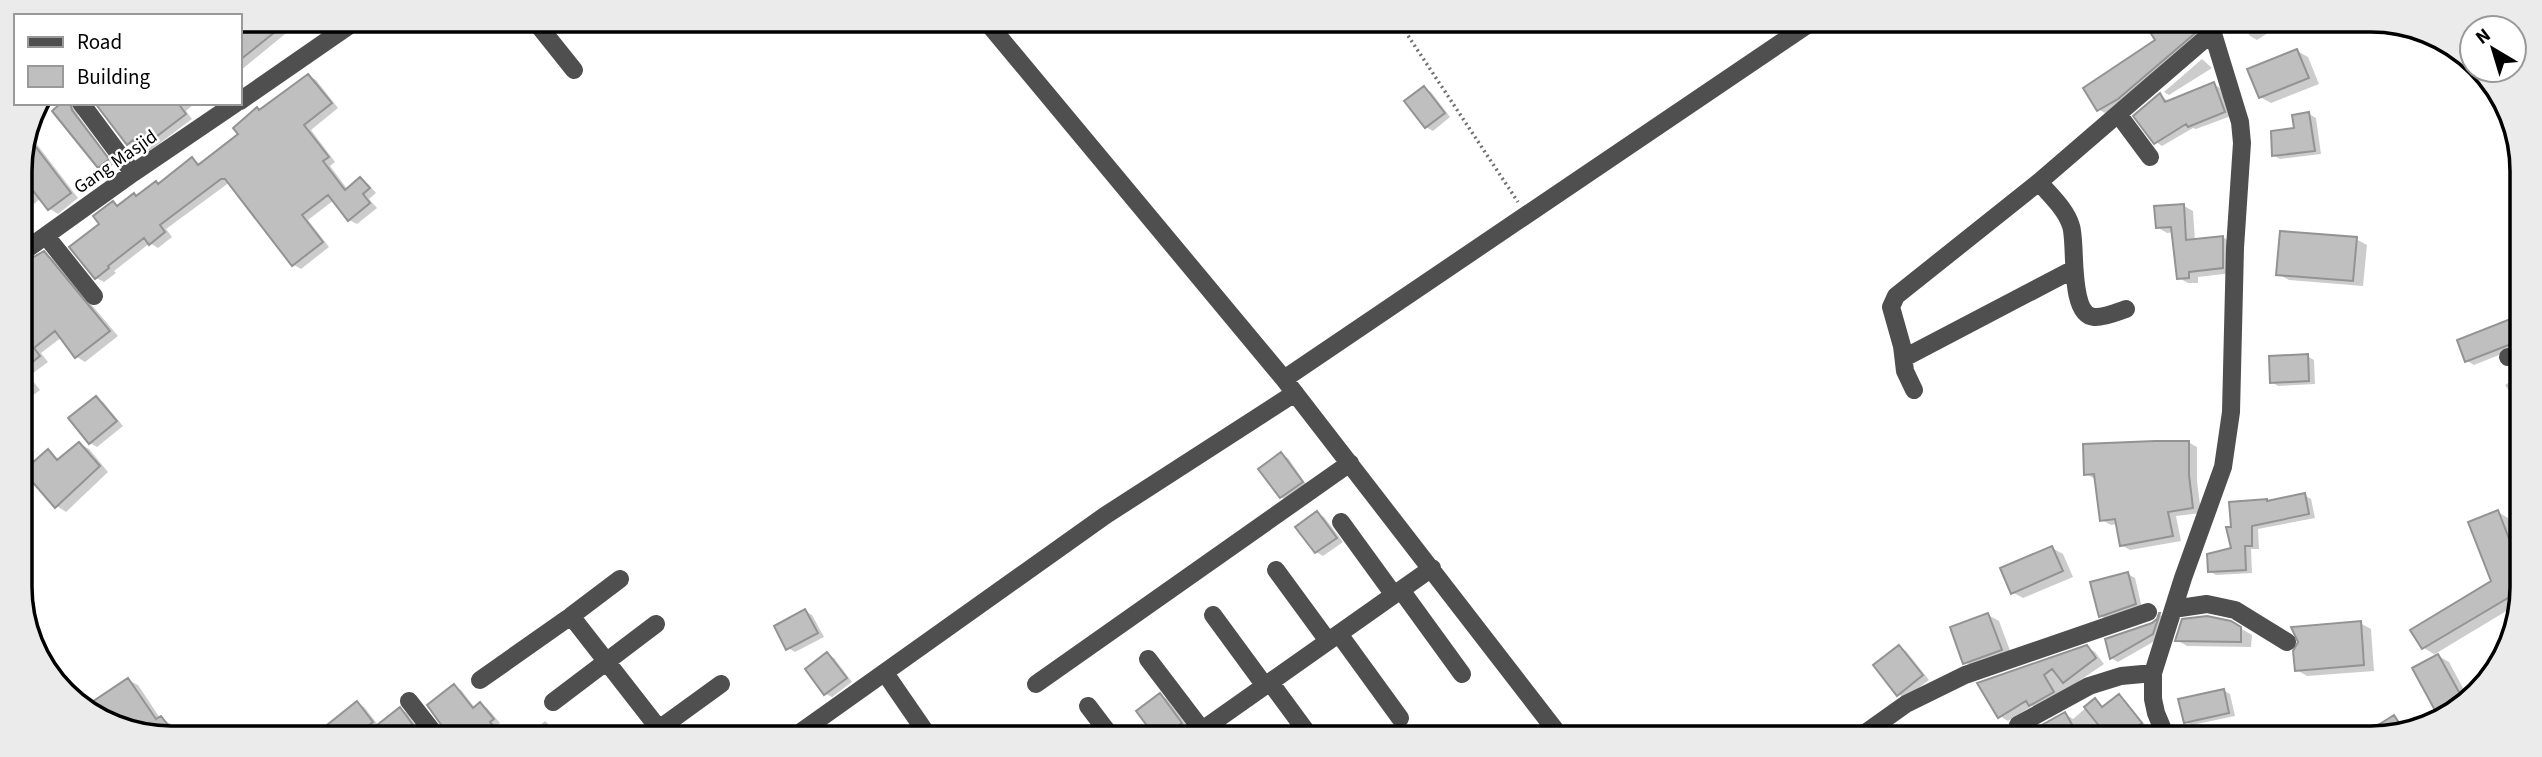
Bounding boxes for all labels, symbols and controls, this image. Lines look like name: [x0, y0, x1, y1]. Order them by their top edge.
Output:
legend: [14, 14, 242, 105]
north arrow: [2458, 14, 2528, 84]
text: N: [2470, 22, 2497, 51]
text: Road: [77, 27, 122, 57]
text: Building: [77, 62, 151, 92]
street label: Gang Masjid: [69, 124, 163, 201]

